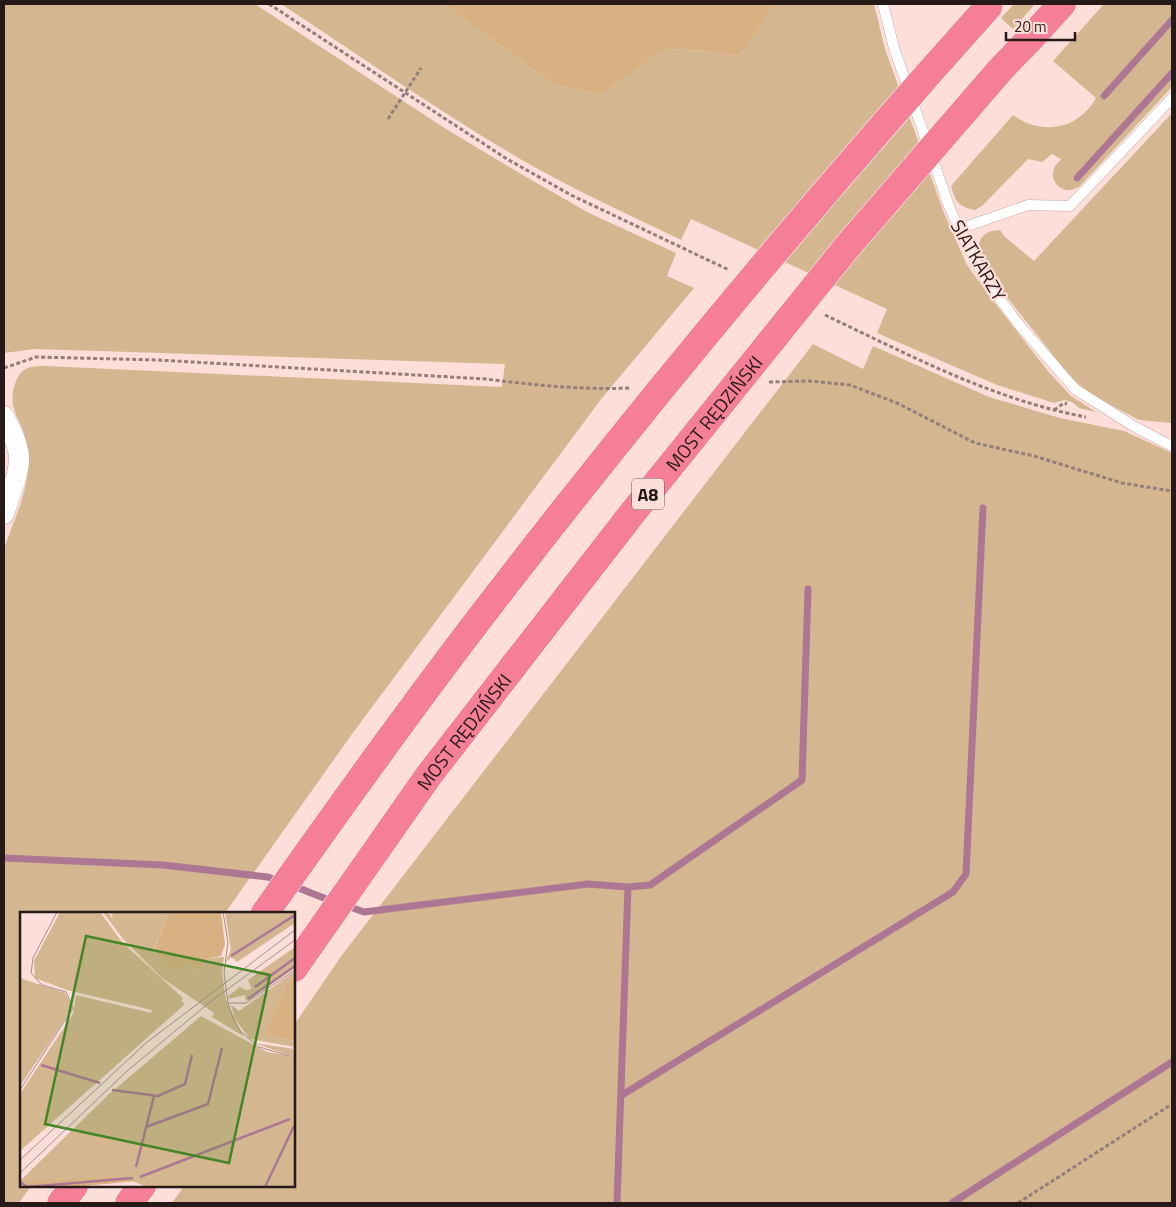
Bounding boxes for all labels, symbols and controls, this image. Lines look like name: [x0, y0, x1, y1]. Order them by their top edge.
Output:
scale bar: [1006, 10, 1075, 42]
text: 20 m: [1014, 15, 1047, 38]
street label: SIATKARZY: [944, 214, 1014, 307]
street label: MOST RĘDZIŃSKI: [658, 349, 769, 477]
road number: A8: [632, 478, 664, 509]
street label: MOST RĘDZIŃSKI: [409, 667, 518, 796]
inset map: [20, 912, 295, 1187]

